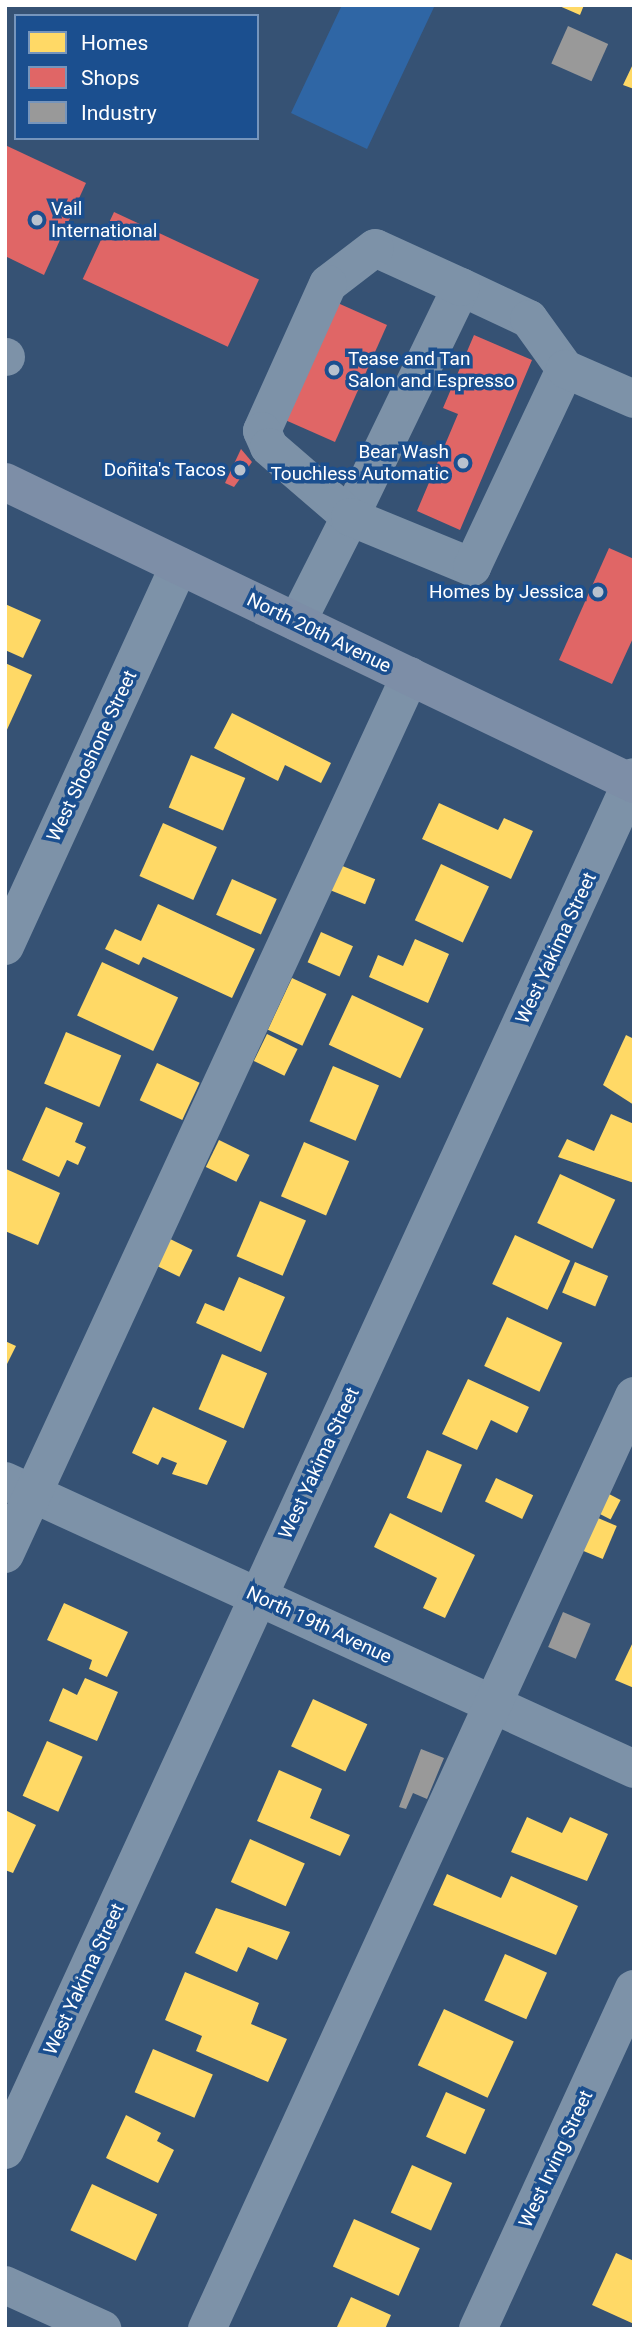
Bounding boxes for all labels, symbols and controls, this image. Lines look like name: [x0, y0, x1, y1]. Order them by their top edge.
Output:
legend: [14, 14, 259, 140]
text: Homes: [81, 31, 148, 55]
text: Shops: [81, 66, 140, 90]
text: Industry: [81, 101, 157, 125]
place label: Vail International: [51, 198, 157, 242]
marker: Vail International: [29, 212, 45, 228]
place label: Tease and Tan Salon and Espresso: [348, 348, 515, 392]
marker: Tease and Tan Salon and Espresso: [326, 362, 342, 378]
place label: Bear Wash Touchless Automatic: [270, 441, 449, 485]
marker: Bear Wash Touchless Automatic: [455, 455, 471, 471]
place label: Doñita's Tacos: [103, 459, 226, 481]
marker: Doñita's Tacos: [232, 462, 248, 478]
place label: Homes by Jessica: [429, 581, 584, 603]
marker: Homes by Jessica: [590, 584, 606, 600]
street label: North 20th Avenue: [243, 588, 395, 678]
street label: West Shoshone Street: [42, 667, 142, 845]
street label: West Yakima Street: [511, 869, 601, 1027]
street label: West Yakima Street: [274, 1384, 364, 1542]
street label: North 19th Avenue: [243, 1581, 395, 1669]
street label: West Yakima Street: [39, 1900, 129, 2058]
street label: West Irving Street: [514, 2087, 598, 2231]

